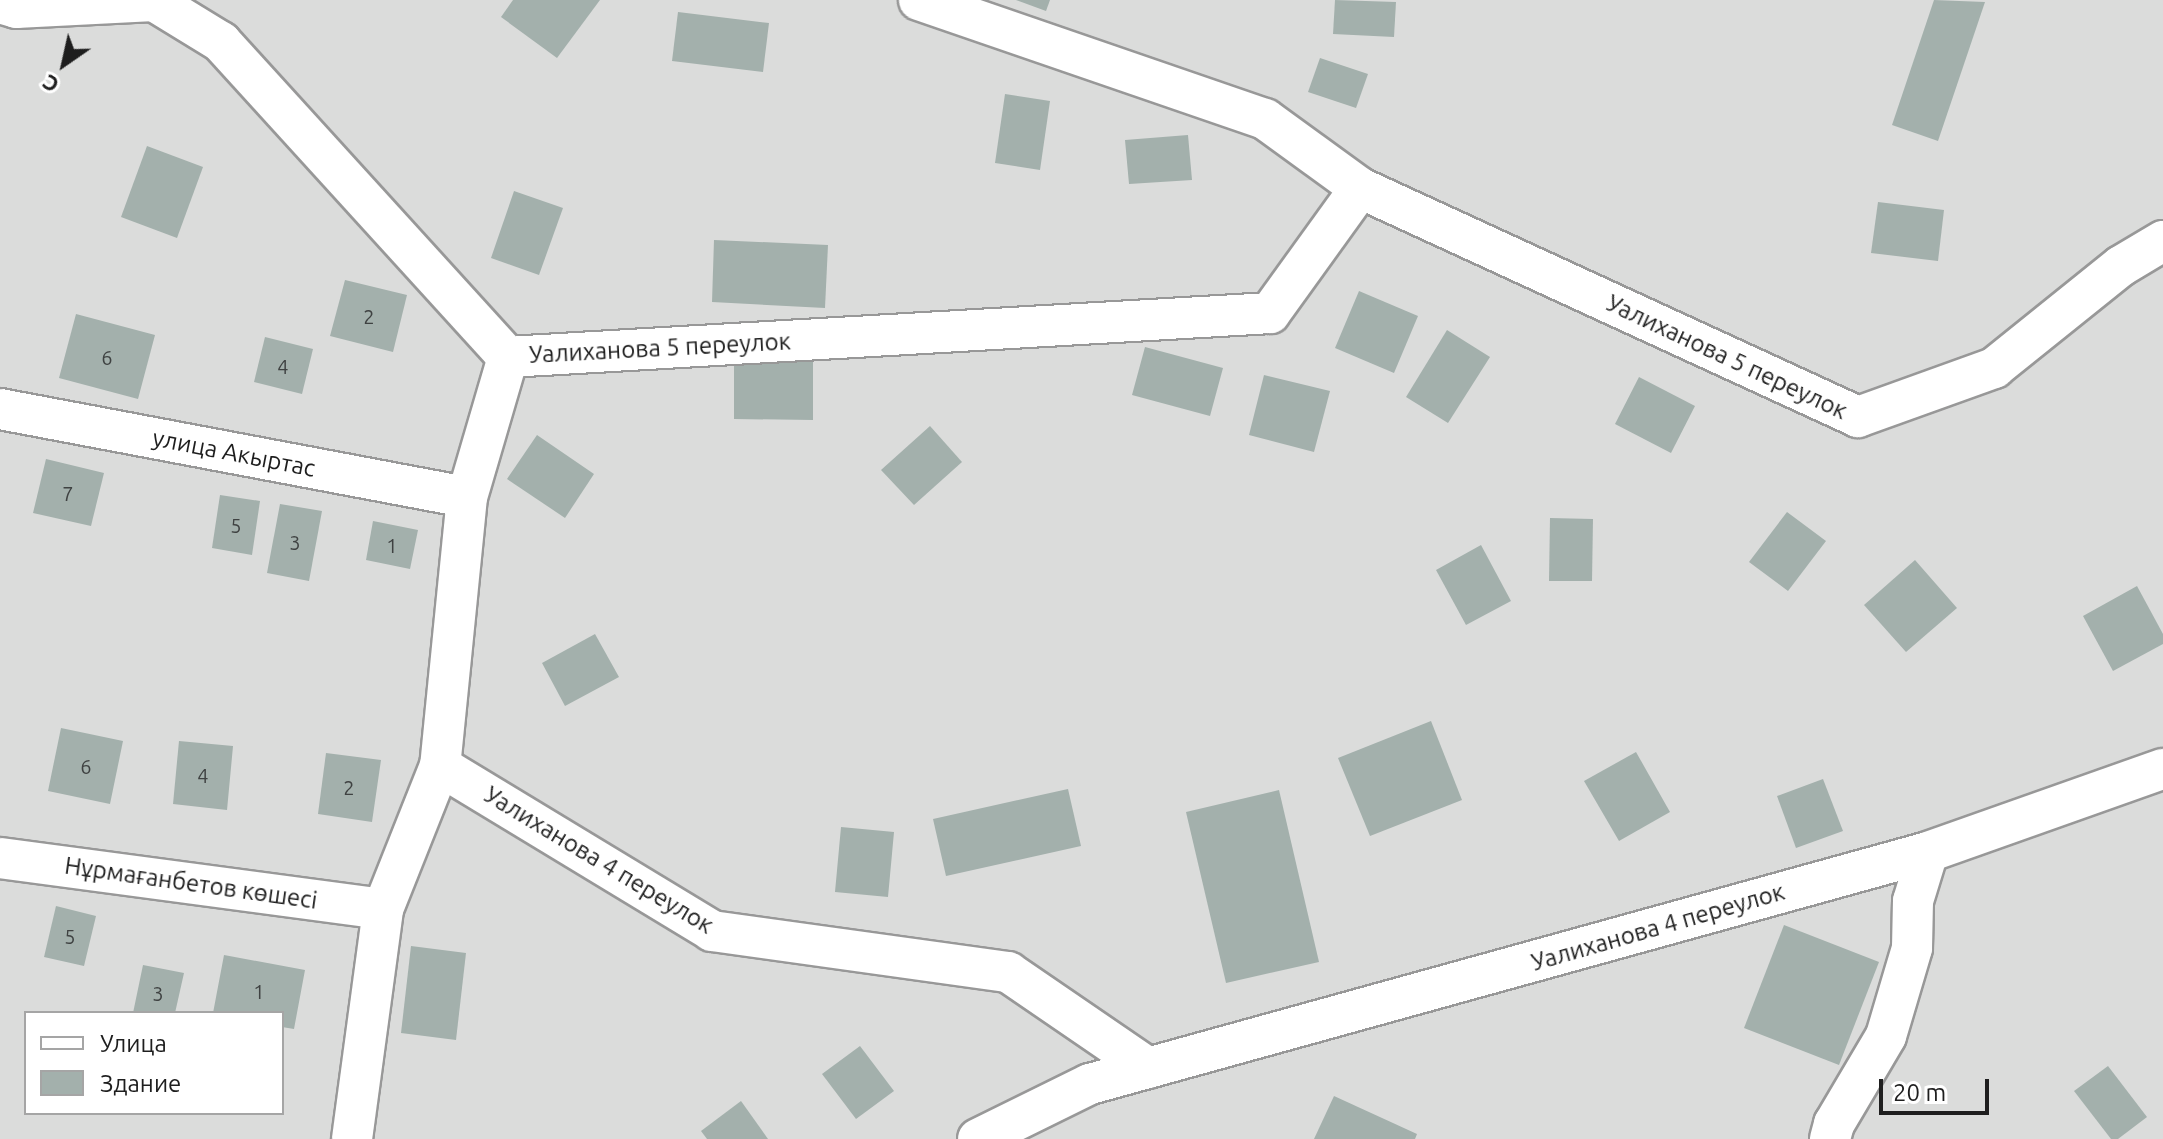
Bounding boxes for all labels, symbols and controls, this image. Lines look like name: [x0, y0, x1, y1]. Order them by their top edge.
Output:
north arrow: [24, 24, 104, 104]
text: С: [37, 70, 63, 99]
street label: Уалиханова 5 переулок: [1602, 289, 1852, 425]
house number: 2: [363, 304, 375, 328]
street label: Уалиханова 5 переулок: [528, 327, 792, 369]
house number: 6: [101, 345, 113, 369]
house number: 4: [277, 354, 289, 378]
street label: улица Акыртас: [150, 423, 318, 483]
house number: 7: [62, 481, 74, 505]
house number: 5: [230, 513, 242, 537]
house number: 3: [289, 530, 301, 554]
house number: 1: [386, 533, 398, 557]
house number: 6: [80, 754, 92, 778]
house number: 4: [197, 763, 209, 787]
house number: 2: [343, 775, 355, 799]
street label: Уалиханова 4 переулок: [479, 780, 719, 940]
street label: Нұрмағанбетов көшесі: [63, 851, 319, 915]
street label: Уалиханова 4 переулок: [1528, 877, 1788, 977]
house number: 5: [64, 924, 76, 948]
house number: 1: [253, 979, 265, 1003]
house number: 3: [152, 981, 164, 1005]
legend: [24, 1011, 284, 1115]
text: Улица: [100, 1030, 167, 1057]
scale bar: [1883, 1063, 1993, 1113]
text: Здание: [100, 1070, 181, 1097]
text: 20 m: [1893, 1079, 1946, 1106]

